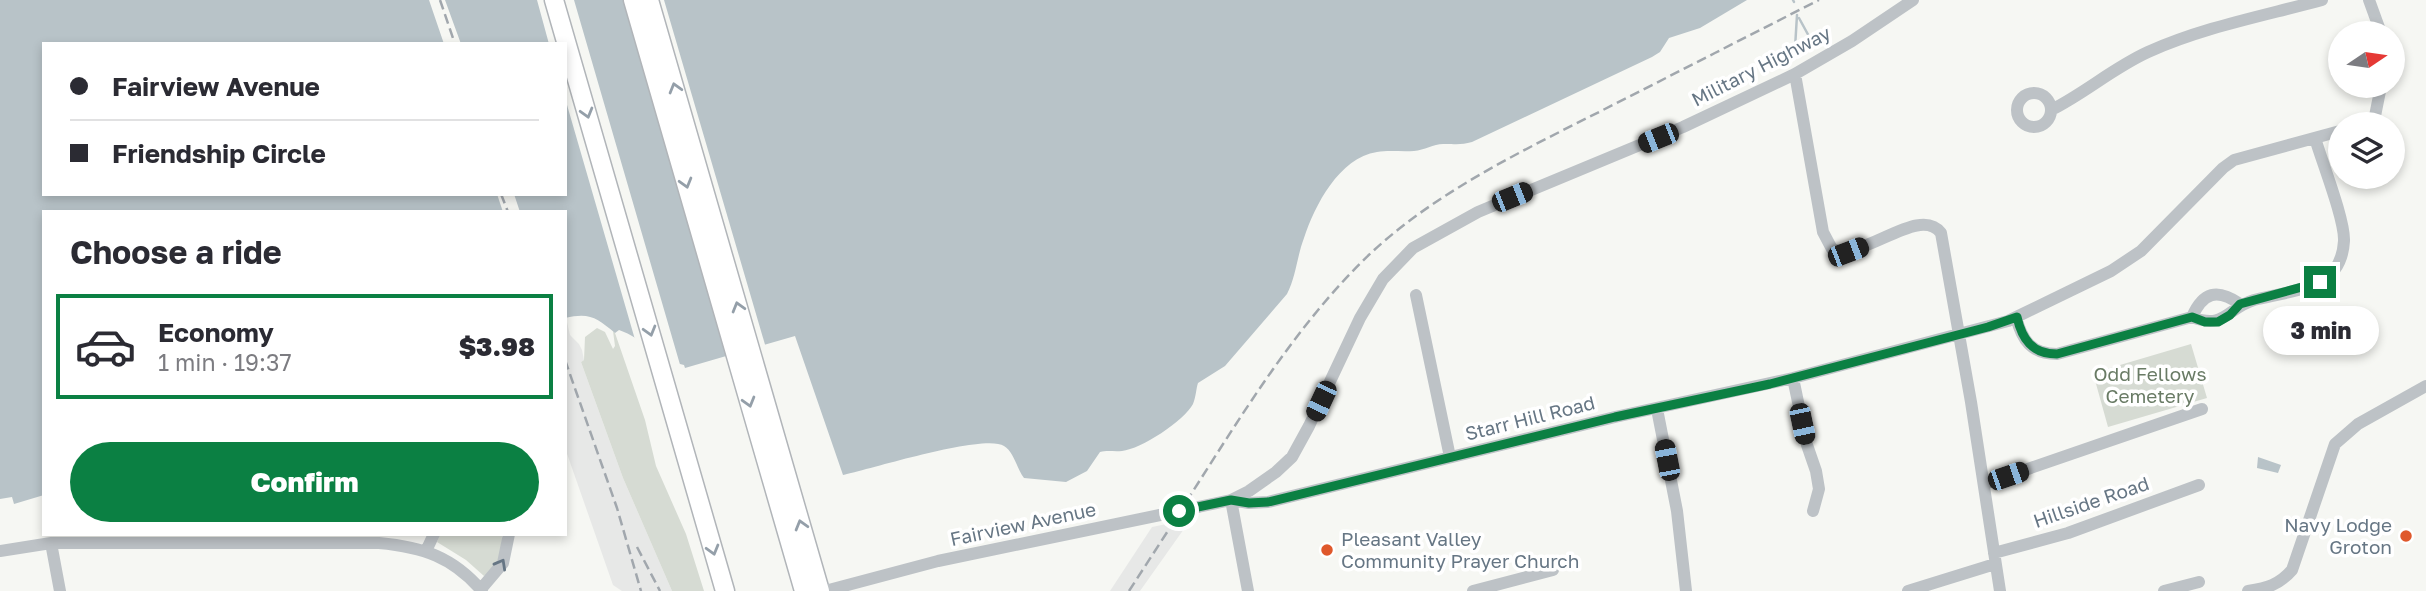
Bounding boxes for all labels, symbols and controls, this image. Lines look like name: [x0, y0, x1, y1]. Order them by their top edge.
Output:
street label: Military Highway: [1687, 20, 1834, 111]
north arrow: [2328, 21, 2404, 98]
map controls: [2328, 21, 2405, 189]
text: Fairview Avenue: [112, 71, 320, 102]
one-way arrow: [668, 83, 683, 95]
one-way arrow: [578, 106, 593, 118]
button: layers: [2328, 112, 2405, 189]
car: [1635, 120, 1682, 156]
text: Friendship Circle: [112, 138, 326, 169]
one-way arrow: [677, 177, 692, 189]
car: [1489, 179, 1536, 215]
text: Choose a ride: [70, 233, 282, 271]
car: [1825, 235, 1872, 269]
route end: [2304, 266, 2336, 298]
one-way arrow: [731, 301, 746, 313]
callout: 3 min: [2262, 306, 2378, 356]
icon: car: [74, 315, 137, 378]
text: 3 min: [2291, 316, 2351, 344]
text: Economy: [158, 317, 274, 348]
one-way arrow: [642, 325, 656, 337]
text: $3.98: [459, 331, 535, 362]
text: 1 min · 19:37: [158, 348, 292, 376]
park label: Odd Fellows Cemetery: [2094, 362, 2206, 407]
car: [1303, 378, 1340, 424]
street label: Starr Hill Road: [1463, 390, 1597, 445]
one-way arrow: [740, 396, 755, 408]
car: [1788, 401, 1817, 447]
car: [1653, 437, 1682, 483]
button: Confirm: [70, 442, 539, 522]
car: [1985, 459, 2032, 493]
street label: Hillside Road: [2030, 471, 2152, 532]
route start: [1163, 495, 1195, 527]
street label: Fairview Avenue: [948, 497, 1098, 550]
place label: Navy Lodge Groton: [2284, 513, 2392, 558]
one-way arrow: [795, 520, 810, 532]
place label: Pleasant Valley Community Prayer Church: [1341, 527, 1579, 572]
marker: Navy Lodge Groton: [2398, 528, 2414, 544]
marker: Pleasant Valley Community Prayer Church: [1319, 542, 1335, 558]
one-way arrow: [705, 544, 720, 556]
one-way arrow: [493, 559, 506, 571]

